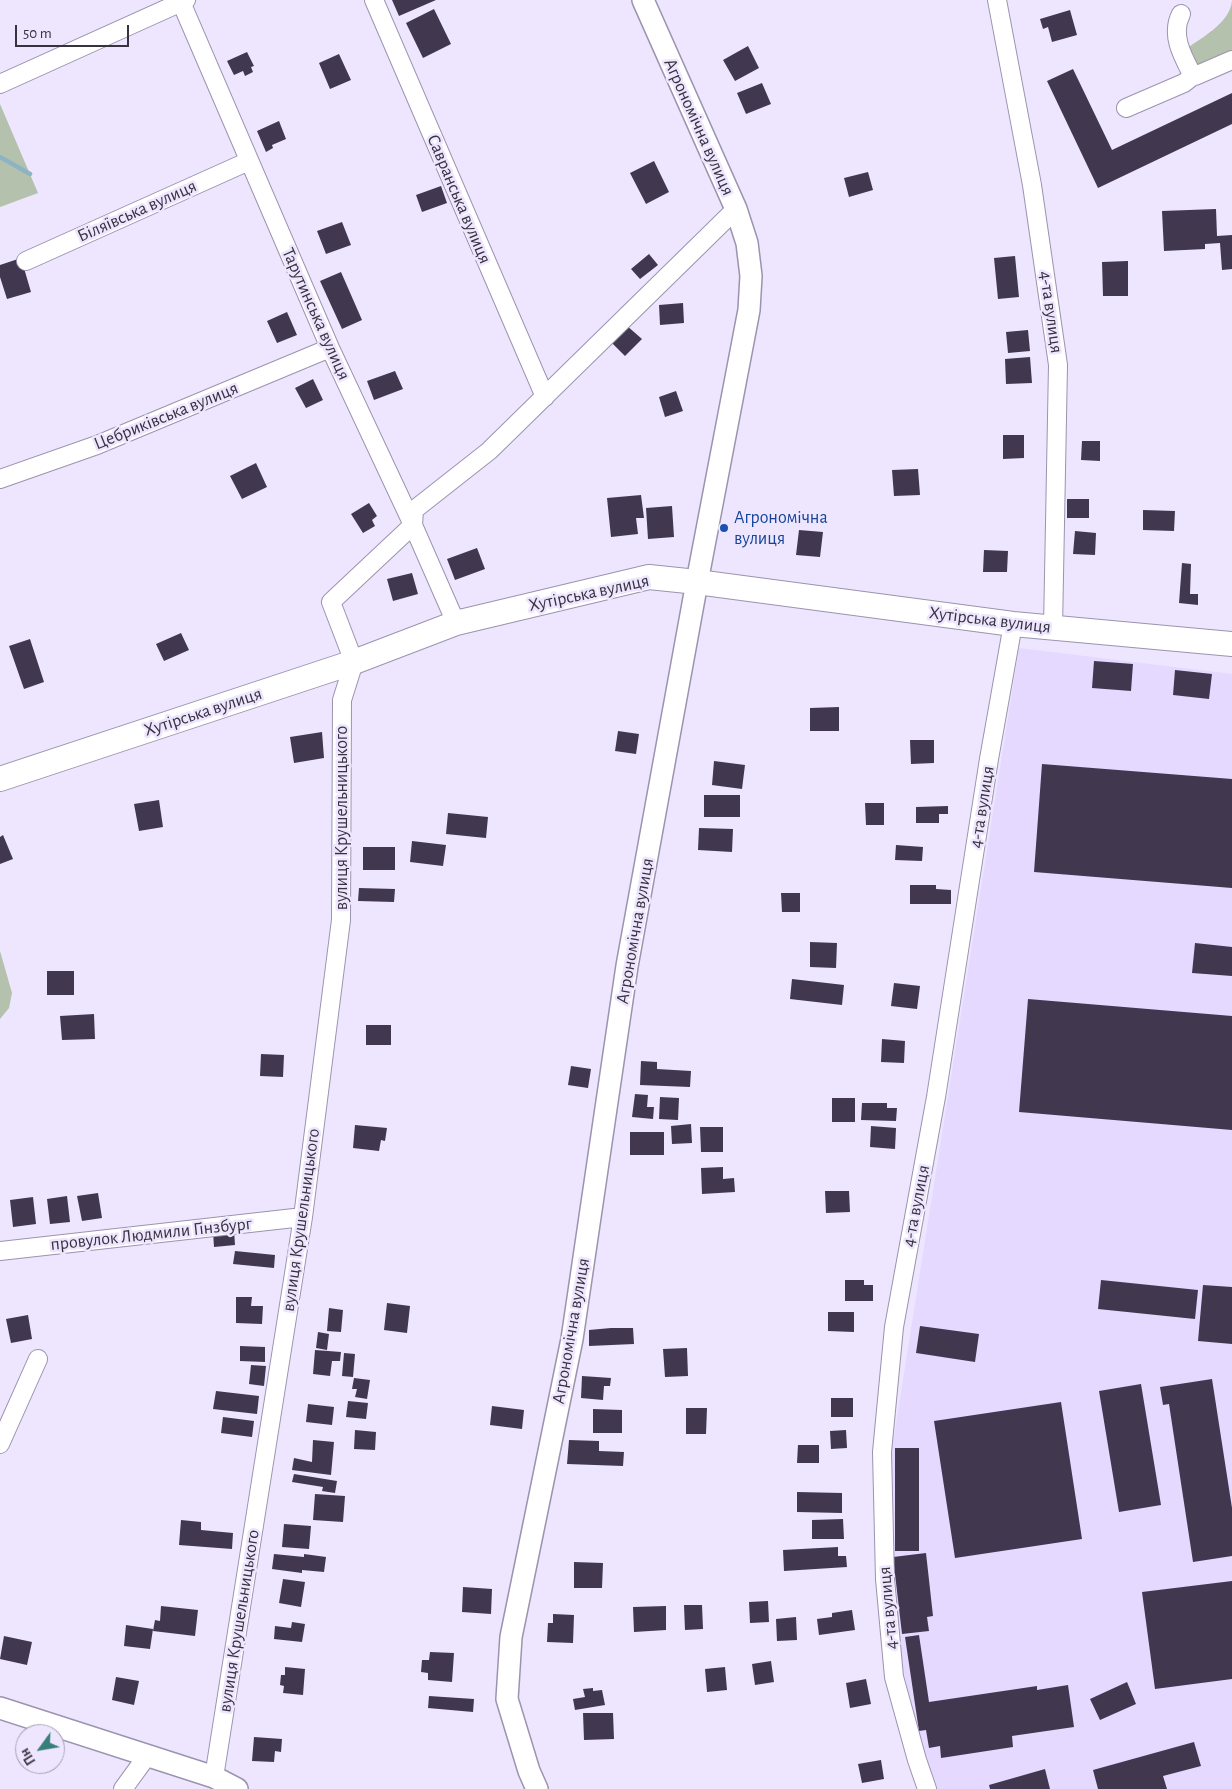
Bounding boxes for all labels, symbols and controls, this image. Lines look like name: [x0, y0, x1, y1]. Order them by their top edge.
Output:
scale bar: [18, 15, 131, 47]
text: 50 m: [23, 26, 52, 41]
street label: Агрономічна вулиця: [659, 55, 739, 199]
street label: Савранська вулиця: [422, 131, 496, 267]
street label: Біляївська вулиця: [74, 175, 200, 247]
street label: Тарутинська вулиця: [277, 245, 355, 383]
street label: 4-та вулиця: [1035, 269, 1067, 355]
street label: Цебриківська вулиця: [91, 377, 241, 455]
place label: Агрономічна вулиця: [734, 507, 828, 550]
marker: Агрономічна вулиця: [718, 522, 730, 534]
street label: Хутірська вулиця: [527, 570, 651, 616]
street label: Хутірська вулиця: [928, 602, 1052, 638]
street label: Хутірська вулиця: [141, 683, 265, 741]
street label: вулиця Крушельницького: [331, 726, 353, 910]
street label: 4-та вулиця: [965, 764, 999, 850]
street label: Агрономічна вулиця: [612, 856, 658, 1006]
street label: вулиця Крушельницького: [277, 1127, 325, 1313]
street label: 4-та вулиця: [897, 1163, 935, 1249]
street label: провулок Людмили Гінзбург: [49, 1213, 253, 1255]
street label: Агрономічна вулиця: [548, 1256, 594, 1406]
street label: вулиця Крушельницького: [214, 1528, 264, 1714]
street label: 4-та вулиця: [874, 1566, 902, 1650]
north arrow: [15, 1724, 65, 1774]
text: Пн: [18, 1745, 39, 1767]

